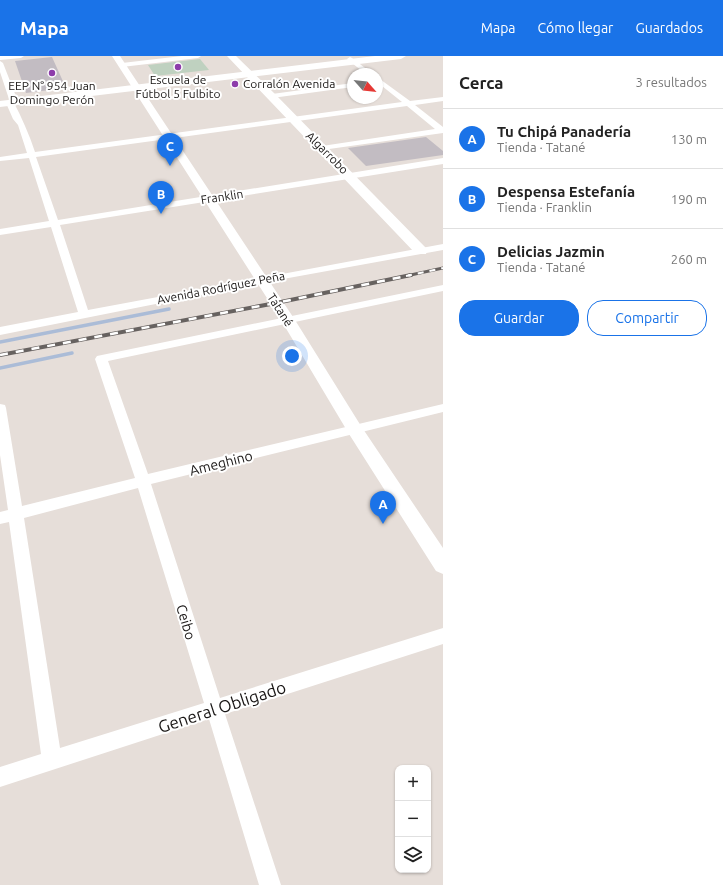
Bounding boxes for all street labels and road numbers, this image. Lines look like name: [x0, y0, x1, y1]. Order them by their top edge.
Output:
street label: Algarrobo: [304, 129, 351, 176]
street label: Franklin: [200, 187, 244, 206]
street label: Avenida Rodríguez Peña: [156, 269, 286, 306]
street label: Tatané: [265, 291, 296, 329]
street label: Ameghino: [188, 447, 254, 479]
street label: Ceibo: [173, 602, 199, 642]
street label: General Obligado: [155, 677, 288, 736]

